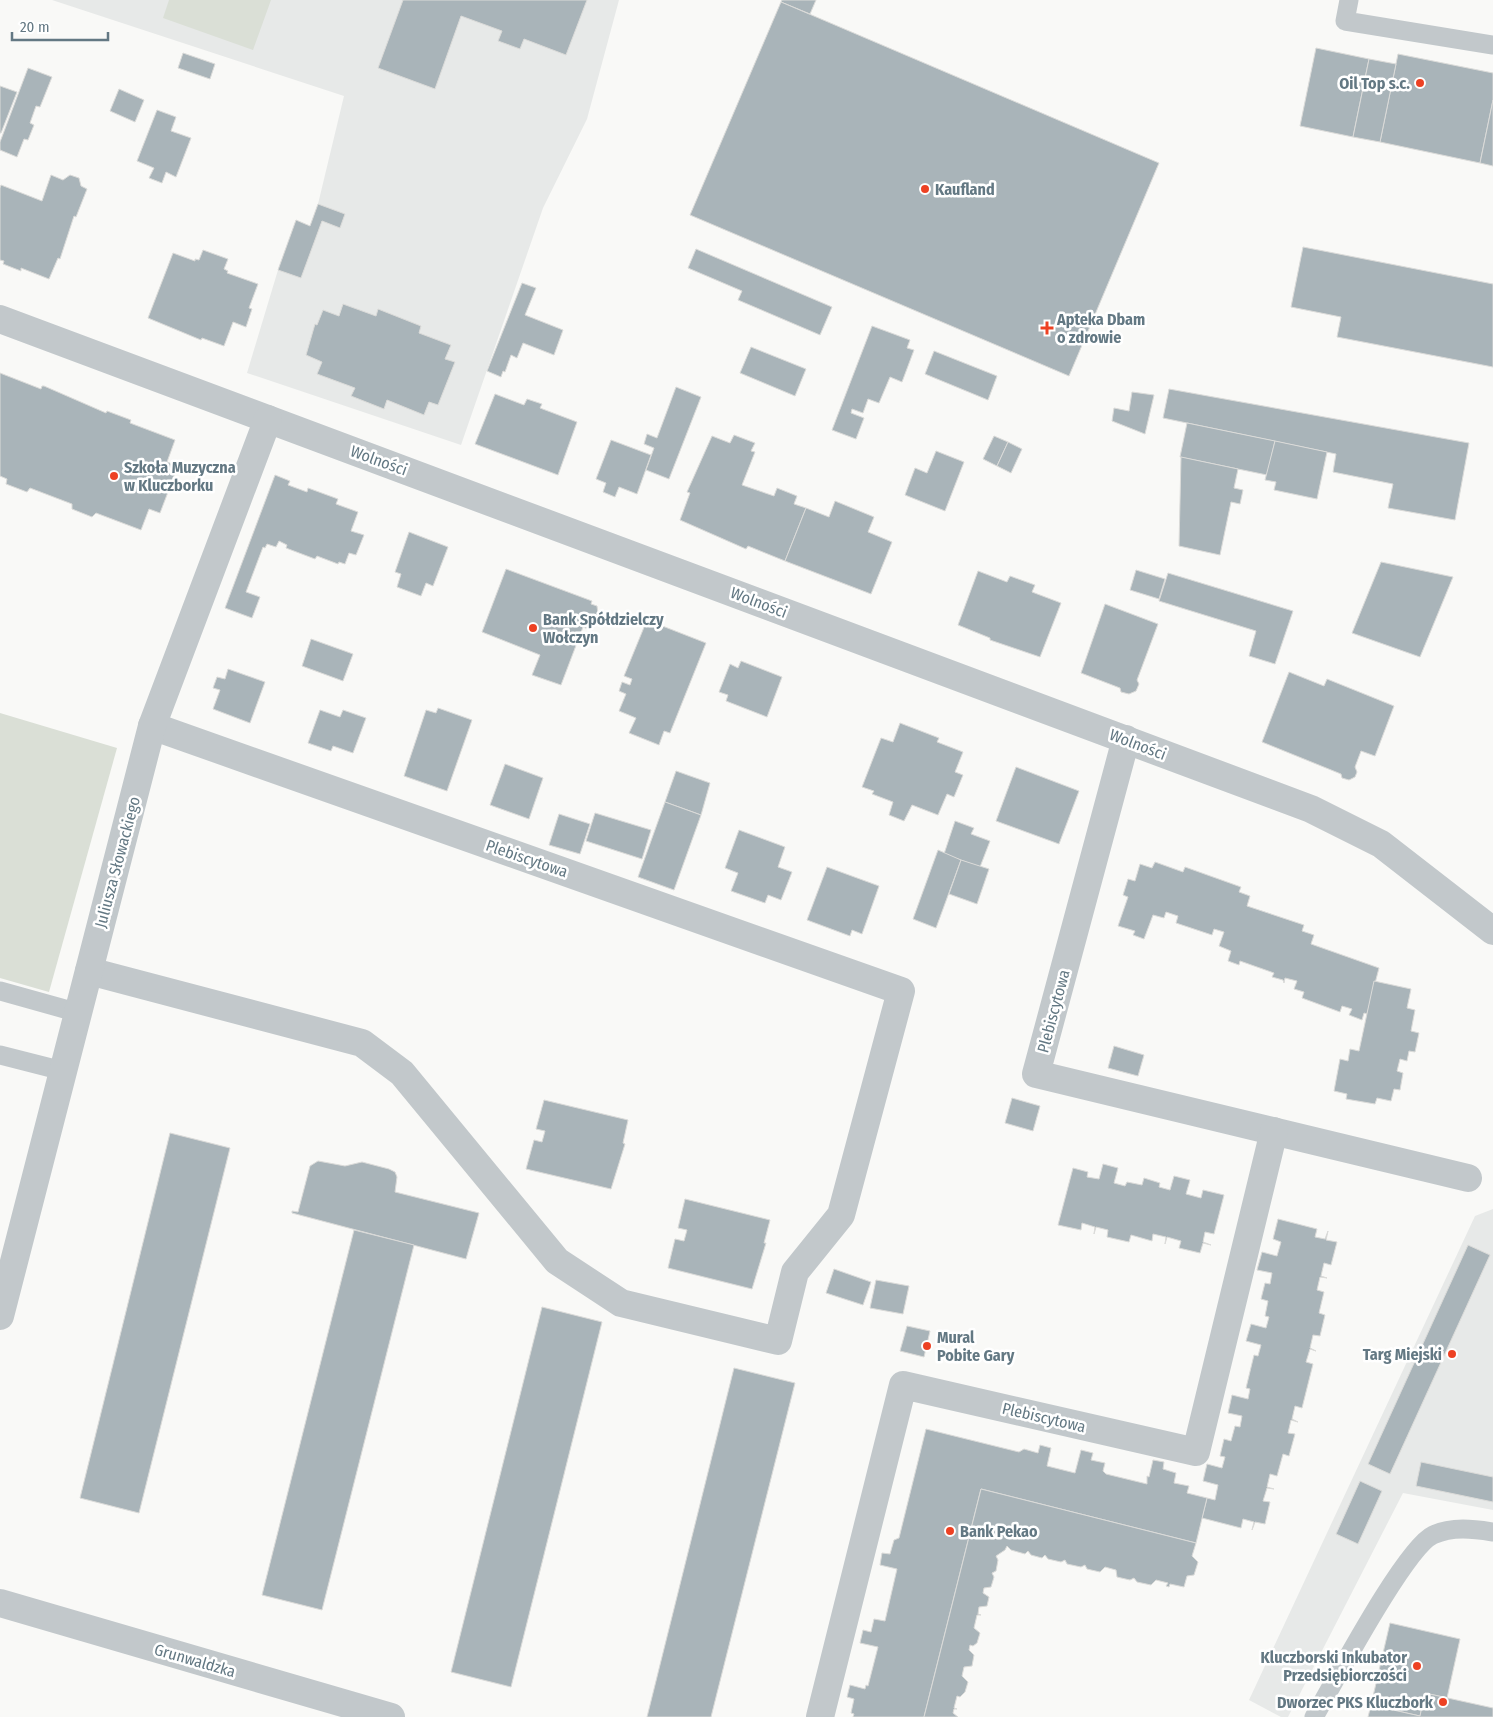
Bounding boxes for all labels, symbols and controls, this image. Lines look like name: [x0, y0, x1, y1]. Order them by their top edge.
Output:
scale bar: [12, 10, 109, 42]
text: 20 m: [20, 18, 50, 36]
place label: Oil Top s.c.: [1339, 74, 1410, 93]
marker: Oil Top s.c.: [1414, 77, 1426, 89]
place label: Kaufland: [935, 180, 995, 199]
marker: Kaufland: [919, 183, 931, 195]
place label: Apteka Dbam o zdrowie: [1056, 310, 1145, 347]
marker: Apteka Dbam o zdrowie: [1041, 322, 1053, 334]
street label: Wolności: [348, 441, 410, 479]
place label: Szkoła Muzyczna w Kluczborku: [124, 458, 236, 495]
marker: Szkoła Muzyczna w Kluczborku: [108, 470, 120, 482]
street label: Wolności: [728, 583, 790, 622]
place label: Bank Spółdzielczy Wołczyn: [543, 610, 664, 647]
marker: Bank Spółdzielczy Wołczyn: [527, 622, 539, 634]
street label: Wolności: [1107, 725, 1169, 764]
street label: Juliusza Słowackiego: [91, 795, 144, 930]
street label: Plebiscytowa: [483, 836, 570, 881]
street label: Plebiscytowa: [1033, 967, 1074, 1055]
place label: Mural Pobite Gary: [937, 1328, 1015, 1365]
marker: Mural Pobite Gary: [921, 1340, 933, 1352]
place label: Targ Miejski: [1363, 1345, 1442, 1364]
marker: Targ Miejski: [1446, 1348, 1458, 1360]
street label: Plebiscytowa: [1000, 1399, 1088, 1436]
place label: Bank Pekao: [960, 1522, 1038, 1541]
marker: Bank Pekao: [944, 1525, 956, 1537]
street label: Grunwaldzka: [152, 1640, 238, 1681]
place label: Kluczborski Inkubator Przedsiębiorczości: [1261, 1648, 1407, 1685]
marker: Kluczborski Inkubator Przedsiębiorczości: [1411, 1660, 1423, 1672]
place label: Dworzec PKS Kluczbork: [1277, 1693, 1434, 1712]
marker: Dworzec PKS Kluczbork: [1437, 1696, 1449, 1708]

